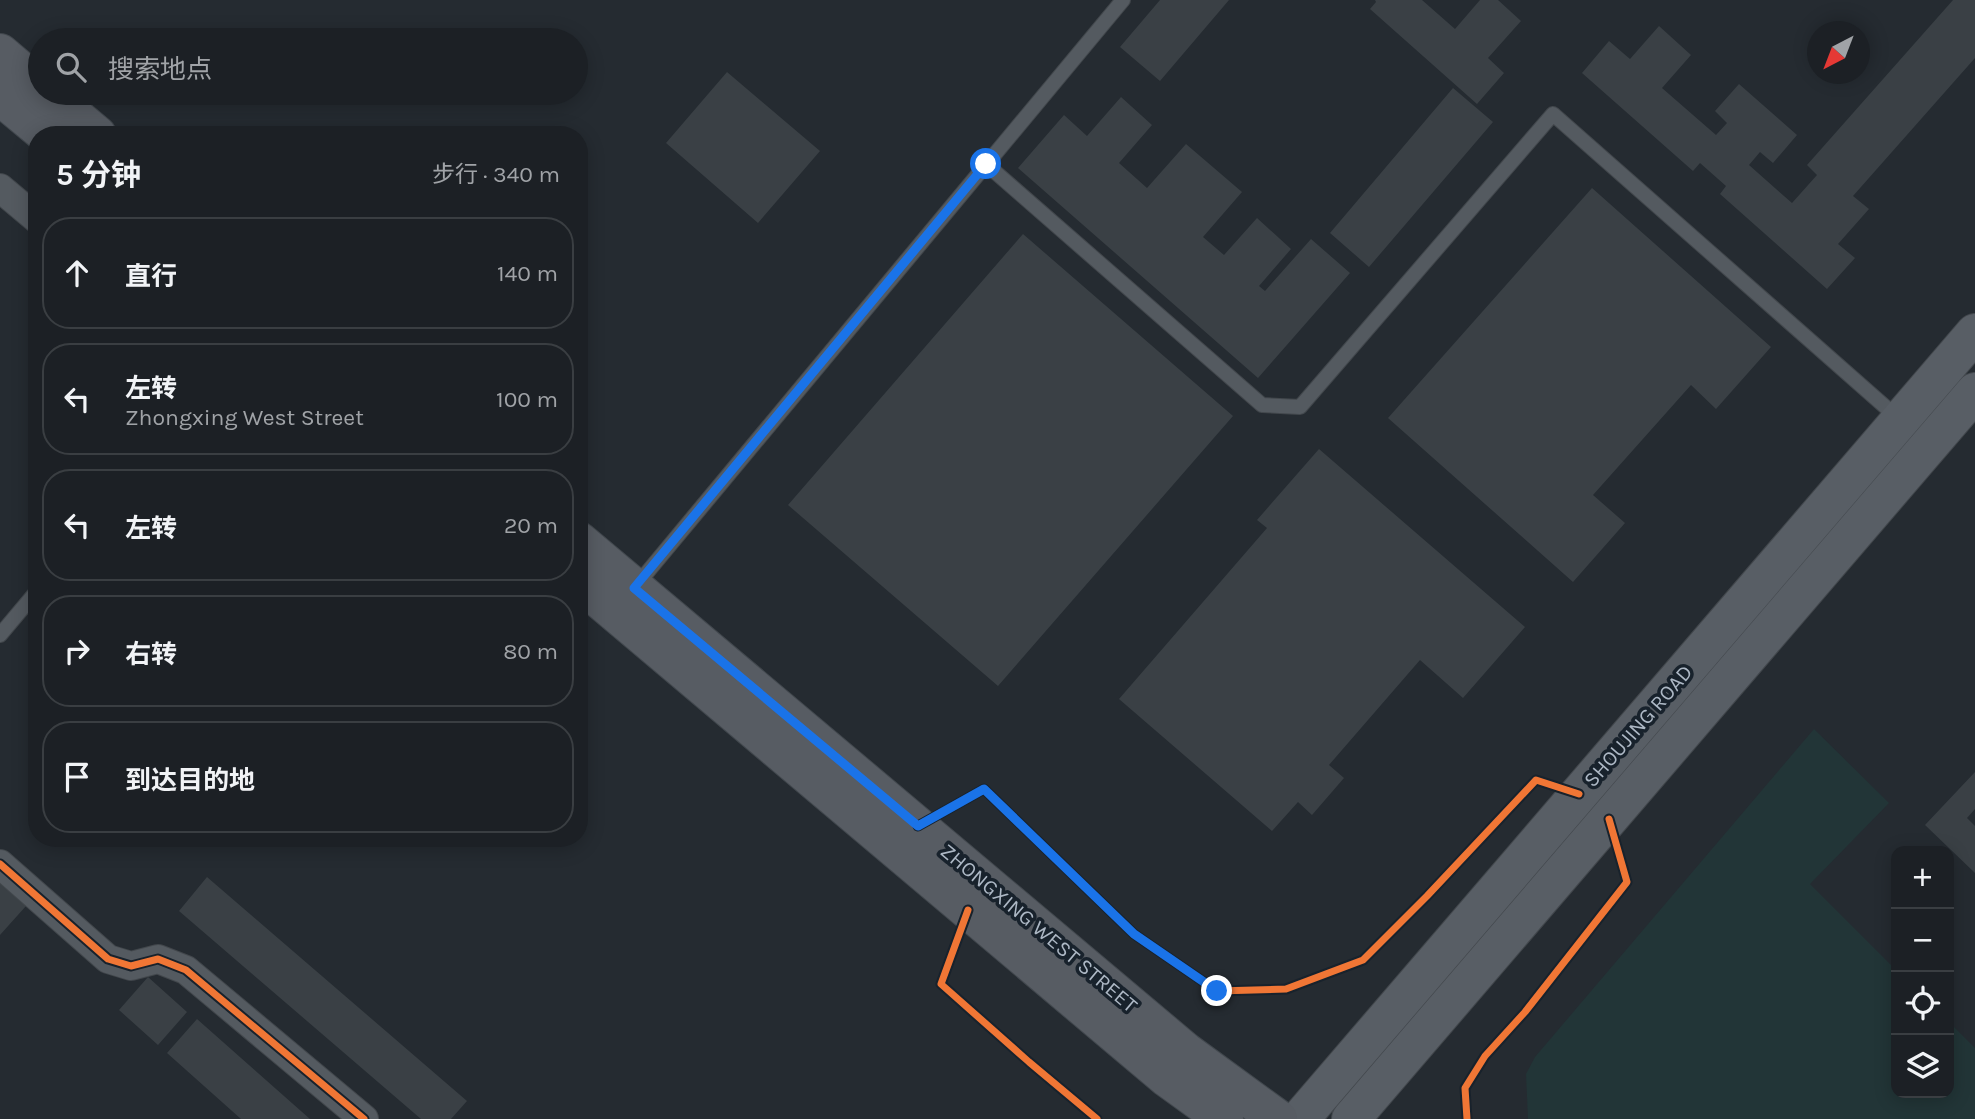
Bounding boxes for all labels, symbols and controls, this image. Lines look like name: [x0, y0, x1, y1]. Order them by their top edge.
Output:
north arrow: [1807, 21, 1870, 84]
search box: [28, 28, 588, 105]
icon: search: [52, 48, 90, 86]
text: 搜索地点: [108, 54, 212, 85]
route start: [970, 148, 1001, 179]
text: 5 分钟: [56, 157, 141, 193]
text: 步行 · 340 m: [432, 161, 560, 188]
icon: ahead: [58, 254, 96, 292]
text: 140 m: [497, 260, 558, 287]
text: 直行: [125, 261, 177, 292]
text: 左转: [125, 373, 177, 404]
icon: left: [58, 380, 96, 418]
text: 100 m: [496, 386, 558, 413]
text: Zhongxing West Street: [125, 404, 364, 431]
icon: left: [58, 506, 96, 544]
text: 20 m: [504, 512, 558, 539]
text: 左转: [125, 513, 177, 544]
icon: right: [58, 632, 96, 670]
text: 80 m: [503, 638, 558, 665]
text: 右转: [125, 639, 177, 670]
street label: SHOUJING ROAD: [1579, 660, 1697, 792]
icon: arrive: [58, 758, 96, 796]
text: 到达目的地: [125, 765, 255, 796]
street label: ZHONGXING WEST STREET: [936, 839, 1142, 1018]
map controls: [1891, 846, 1954, 1098]
button: +: [1891, 846, 1954, 909]
button: −: [1891, 909, 1954, 972]
button: locate: [1891, 972, 1954, 1035]
route end: [1201, 975, 1232, 1006]
button: layers: [1891, 1035, 1954, 1098]

